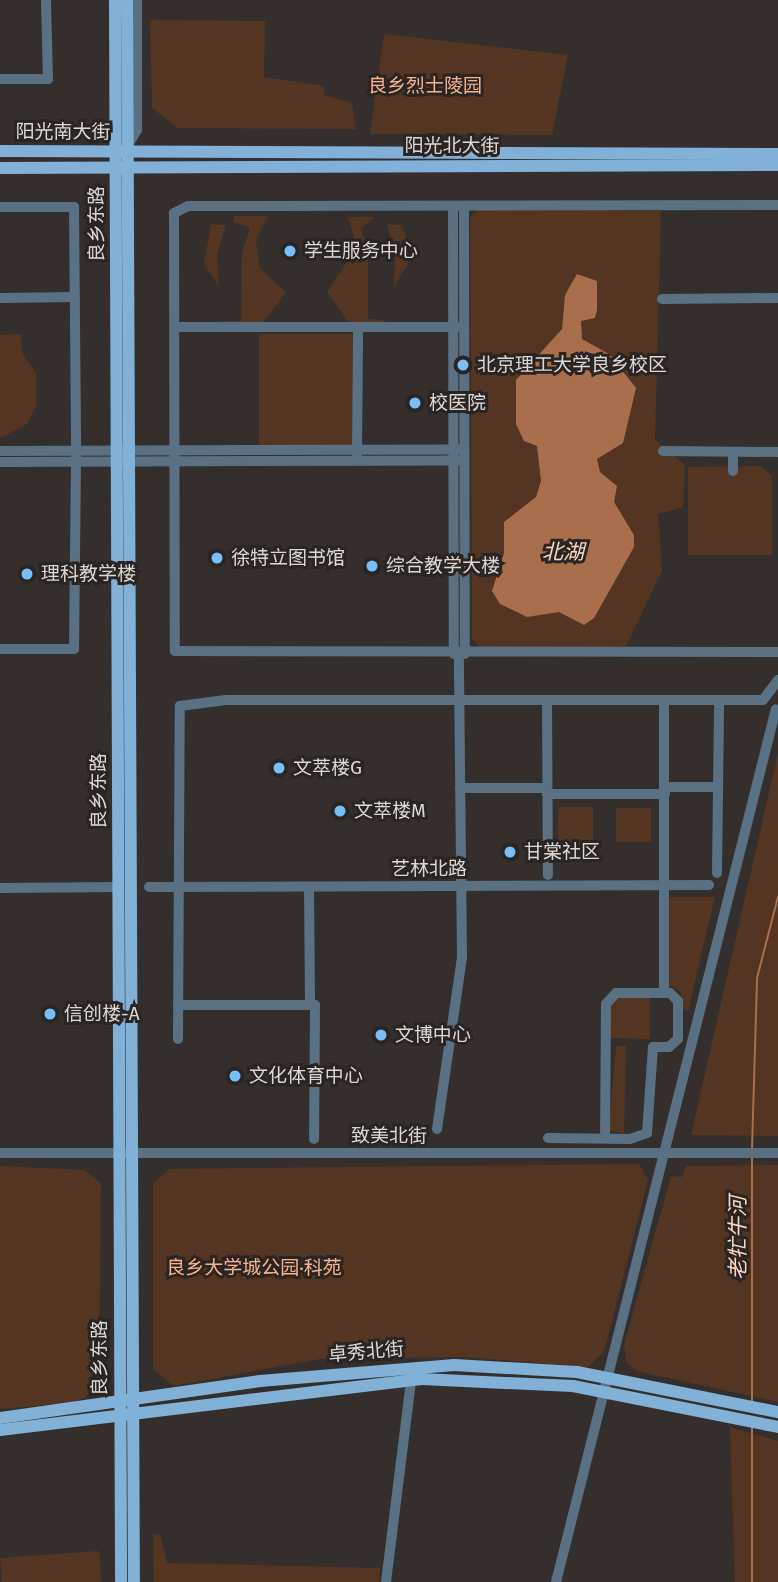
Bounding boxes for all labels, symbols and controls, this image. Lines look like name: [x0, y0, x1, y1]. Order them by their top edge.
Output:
park label: 良乡烈士陵园: [368, 75, 482, 97]
street label: 阳光南大街: [16, 121, 110, 143]
street label: 阳光北大街: [405, 135, 499, 157]
street label: 良乡东路: [86, 186, 108, 262]
place label: 学生服务中心: [304, 240, 418, 262]
marker: 学生服务中心: [282, 243, 298, 259]
place label: 北京理工大学良乡校区: [477, 354, 667, 376]
marker: 北京理工大学良乡校区: [455, 357, 471, 373]
place label: 校医院: [429, 392, 486, 414]
marker: 校医院: [407, 395, 423, 411]
water label: 北湖: [542, 539, 584, 565]
place label: 徐特立图书馆: [231, 547, 345, 569]
marker: 徐特立图书馆: [209, 550, 225, 566]
place label: 综合教学大楼: [386, 555, 500, 577]
marker: 综合教学大楼: [364, 558, 380, 574]
place label: 理科教学楼: [41, 563, 136, 585]
marker: 理科教学楼: [19, 566, 35, 582]
street label: 良乡东路: [88, 753, 110, 829]
place label: 文萃楼G: [293, 757, 362, 779]
marker: 文萃楼G: [271, 760, 287, 776]
place label: 文萃楼M: [354, 800, 426, 822]
marker: 文萃楼M: [332, 803, 348, 819]
place label: 甘棠社区: [524, 841, 600, 863]
marker: 甘棠社区: [502, 844, 518, 860]
street label: 艺林北路: [391, 858, 467, 880]
place label: 信创楼-A: [64, 1003, 139, 1025]
marker: 信创楼-A: [42, 1006, 58, 1022]
place label: 文博中心: [395, 1024, 471, 1046]
marker: 文博中心: [373, 1027, 389, 1043]
place label: 文化体育中心: [249, 1065, 363, 1087]
marker: 文化体育中心: [227, 1068, 243, 1084]
street label: 致美北街: [351, 1125, 427, 1147]
water label: 老牤牛河: [725, 1196, 751, 1280]
park label: 良乡大学城公园·科苑: [166, 1257, 342, 1279]
street label: 良乡东路: [89, 1320, 111, 1396]
street label: 卓秀北街: [327, 1337, 405, 1367]

